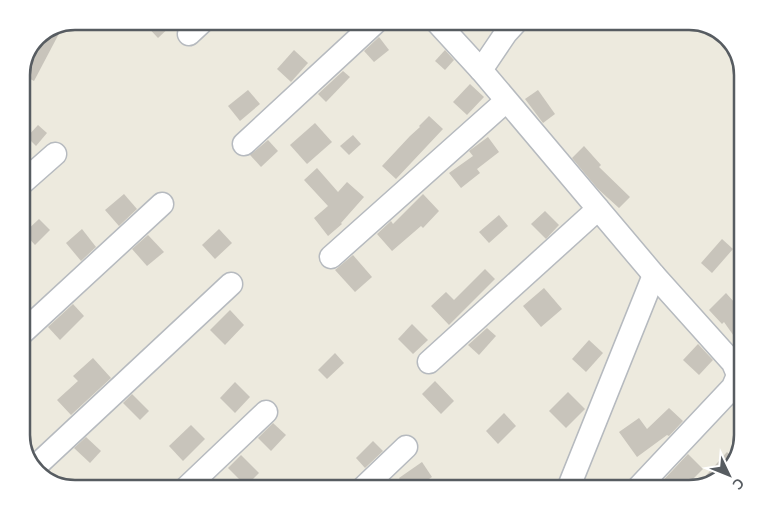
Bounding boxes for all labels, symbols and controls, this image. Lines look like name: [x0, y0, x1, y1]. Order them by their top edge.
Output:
north arrow: [704, 450, 754, 500]
text: С: [729, 474, 748, 494]

